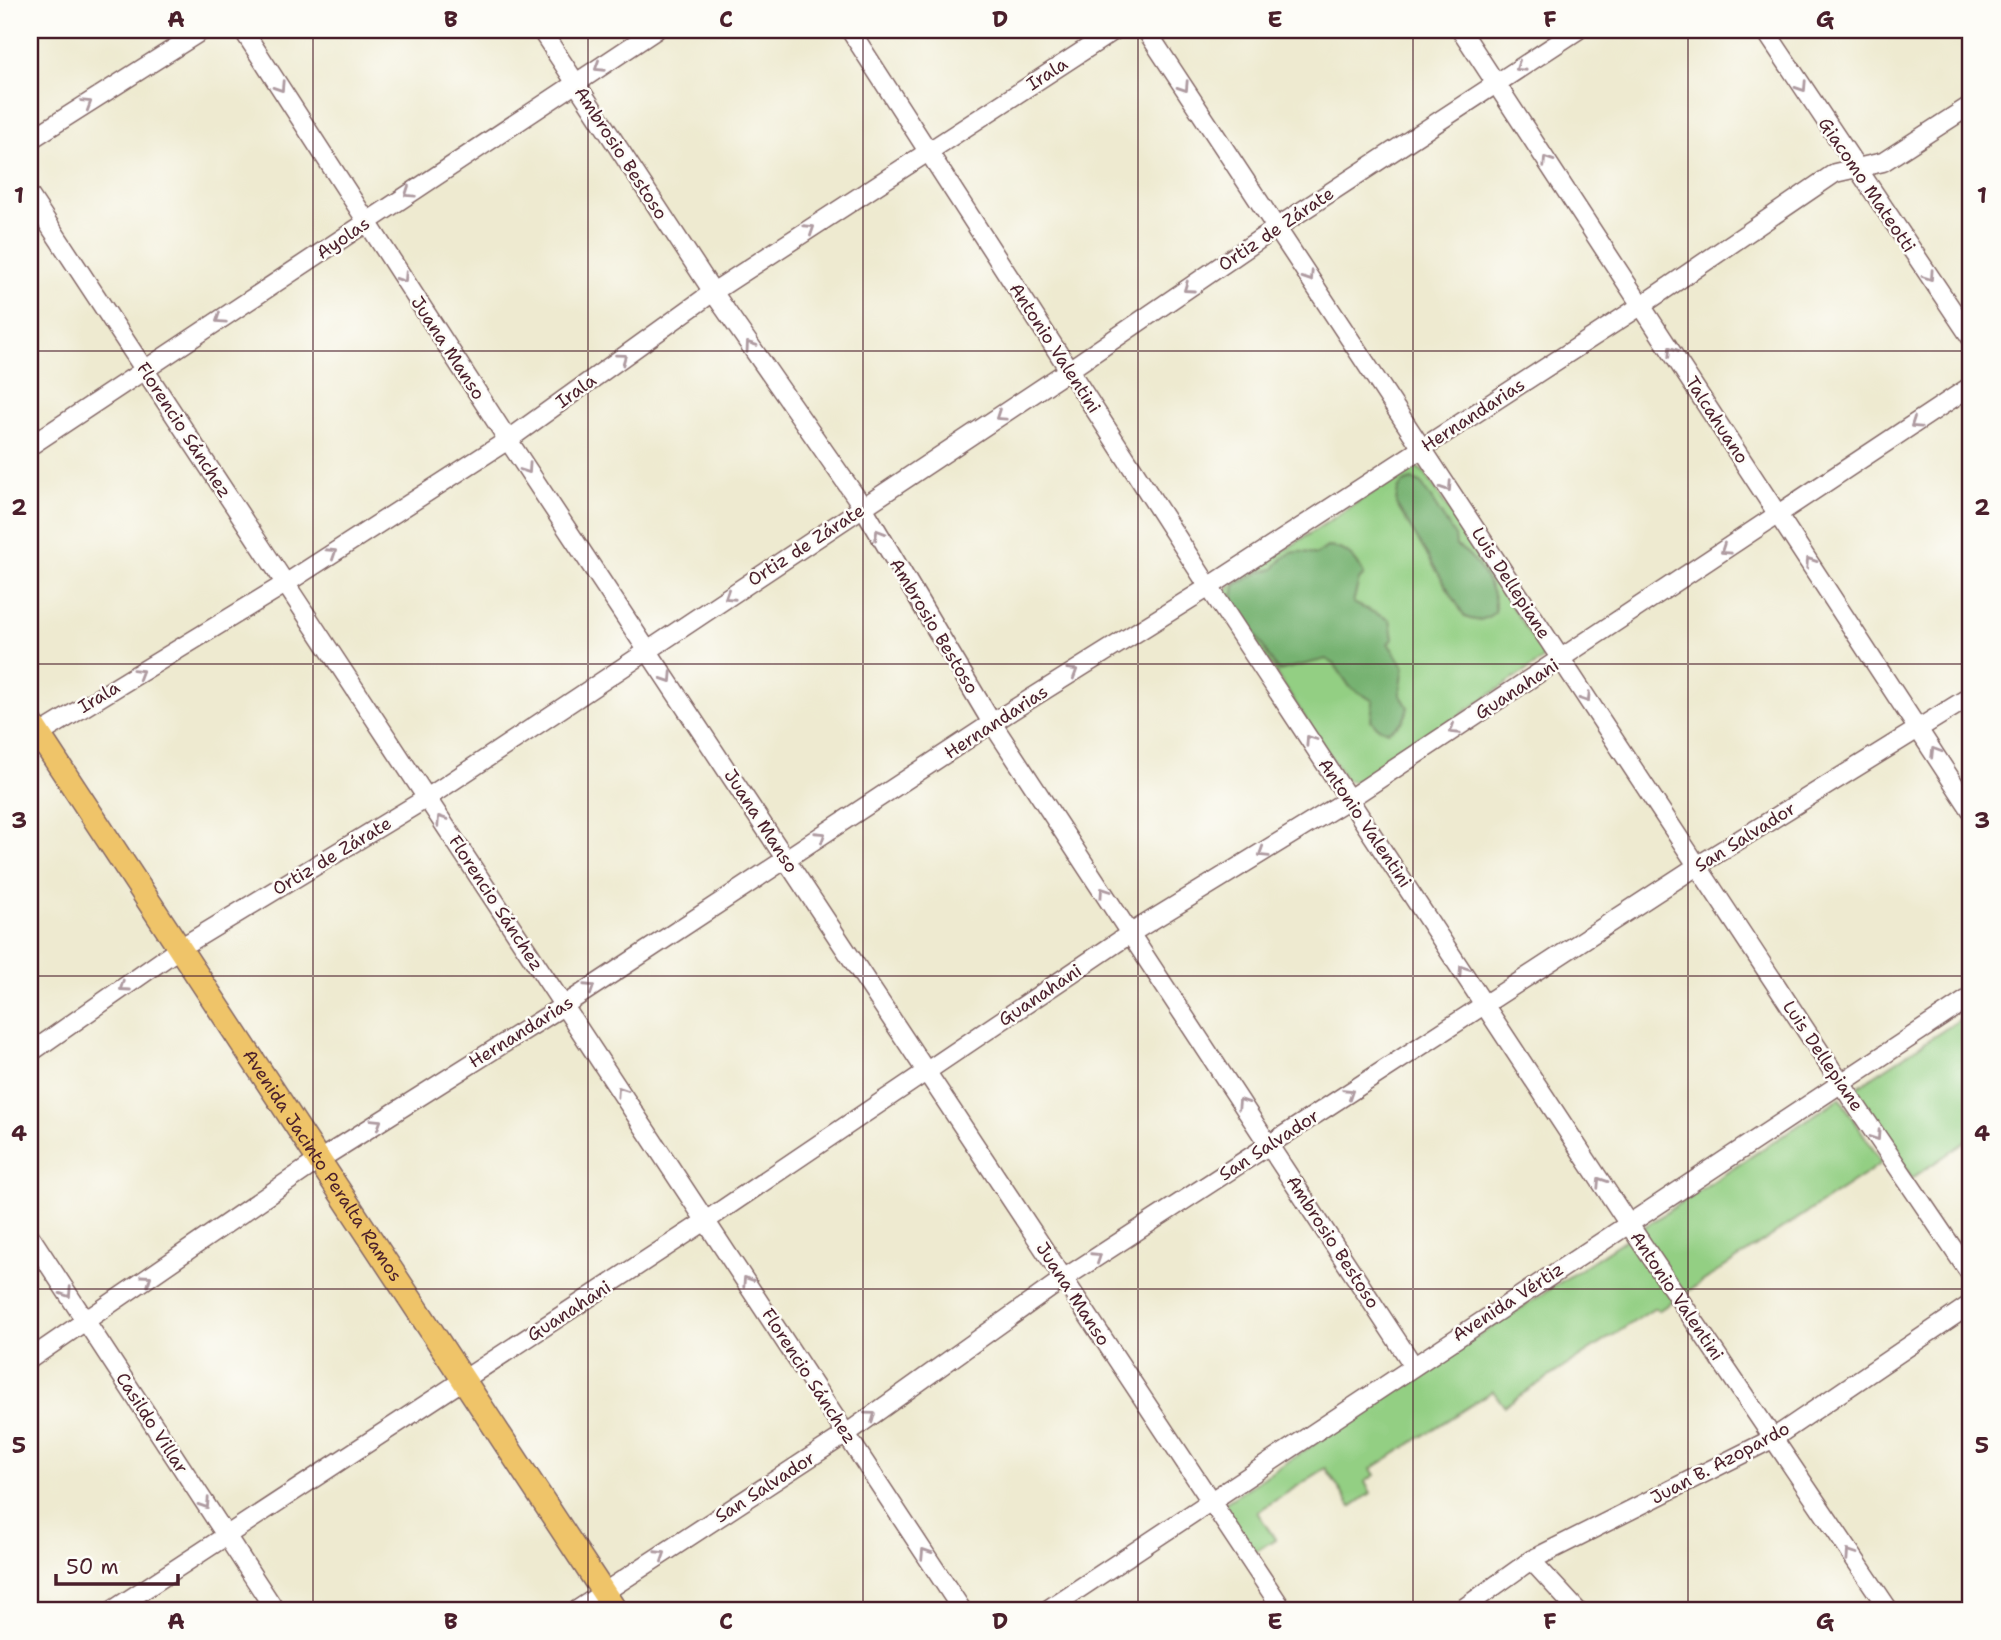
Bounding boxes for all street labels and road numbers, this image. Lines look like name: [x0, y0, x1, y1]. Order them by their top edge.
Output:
street label: Irala: [1022, 52, 1072, 96]
street label: Ambrosio Bestoso: [569, 82, 673, 224]
street label: Giacomo Mateotti: [1813, 113, 1921, 257]
street label: Ortiz de Zárate: [1213, 181, 1339, 277]
street label: Ayolas: [312, 211, 374, 265]
street label: Antonio Valentini: [1004, 278, 1106, 418]
street label: Juana Manso: [405, 291, 491, 405]
street label: Florencio Sánchez: [131, 358, 237, 502]
street label: Irala: [551, 368, 601, 414]
street label: Talcahuano: [1680, 372, 1754, 468]
street label: Hernandarias: [1417, 373, 1529, 457]
street label: Ortiz de Zárate: [743, 498, 869, 592]
street label: Luis Dellepiane: [1466, 522, 1556, 644]
street label: Ambrosio Bestoso: [884, 554, 984, 698]
street label: Guanahani: [1470, 653, 1564, 725]
street label: Irala: [74, 675, 124, 719]
street label: Hernandarias: [940, 680, 1052, 764]
street label: Antonio Valentini: [1313, 754, 1417, 892]
street label: Juana Manso: [718, 764, 804, 878]
street label: San Salvador: [1690, 796, 1800, 878]
street label: Ortiz de Zárate: [268, 811, 396, 901]
street label: Florencio Sánchez: [443, 831, 549, 975]
street label: Guanahani: [994, 958, 1086, 1032]
street label: Hernandarias: [464, 990, 578, 1074]
street label: Luis Dellepiane: [1777, 996, 1869, 1116]
street label: Avenida Jacinto Peralta Ramos: [237, 1045, 408, 1286]
street label: San Salvador: [1214, 1104, 1324, 1186]
street label: Ambrosio Bestoso: [1281, 1171, 1385, 1313]
street label: Antonio Valentini: [1625, 1227, 1729, 1365]
street label: Juana Manso: [1030, 1237, 1116, 1351]
street label: Avenida Vértiz: [1448, 1257, 1568, 1347]
street label: Guanahani: [522, 1275, 616, 1347]
street label: Florencio Sánchez: [756, 1304, 862, 1448]
street label: Casildo Villar: [110, 1368, 194, 1478]
street label: Juan B. Azopardo: [1646, 1416, 1794, 1510]
street label: San Salvador: [710, 1446, 820, 1528]

